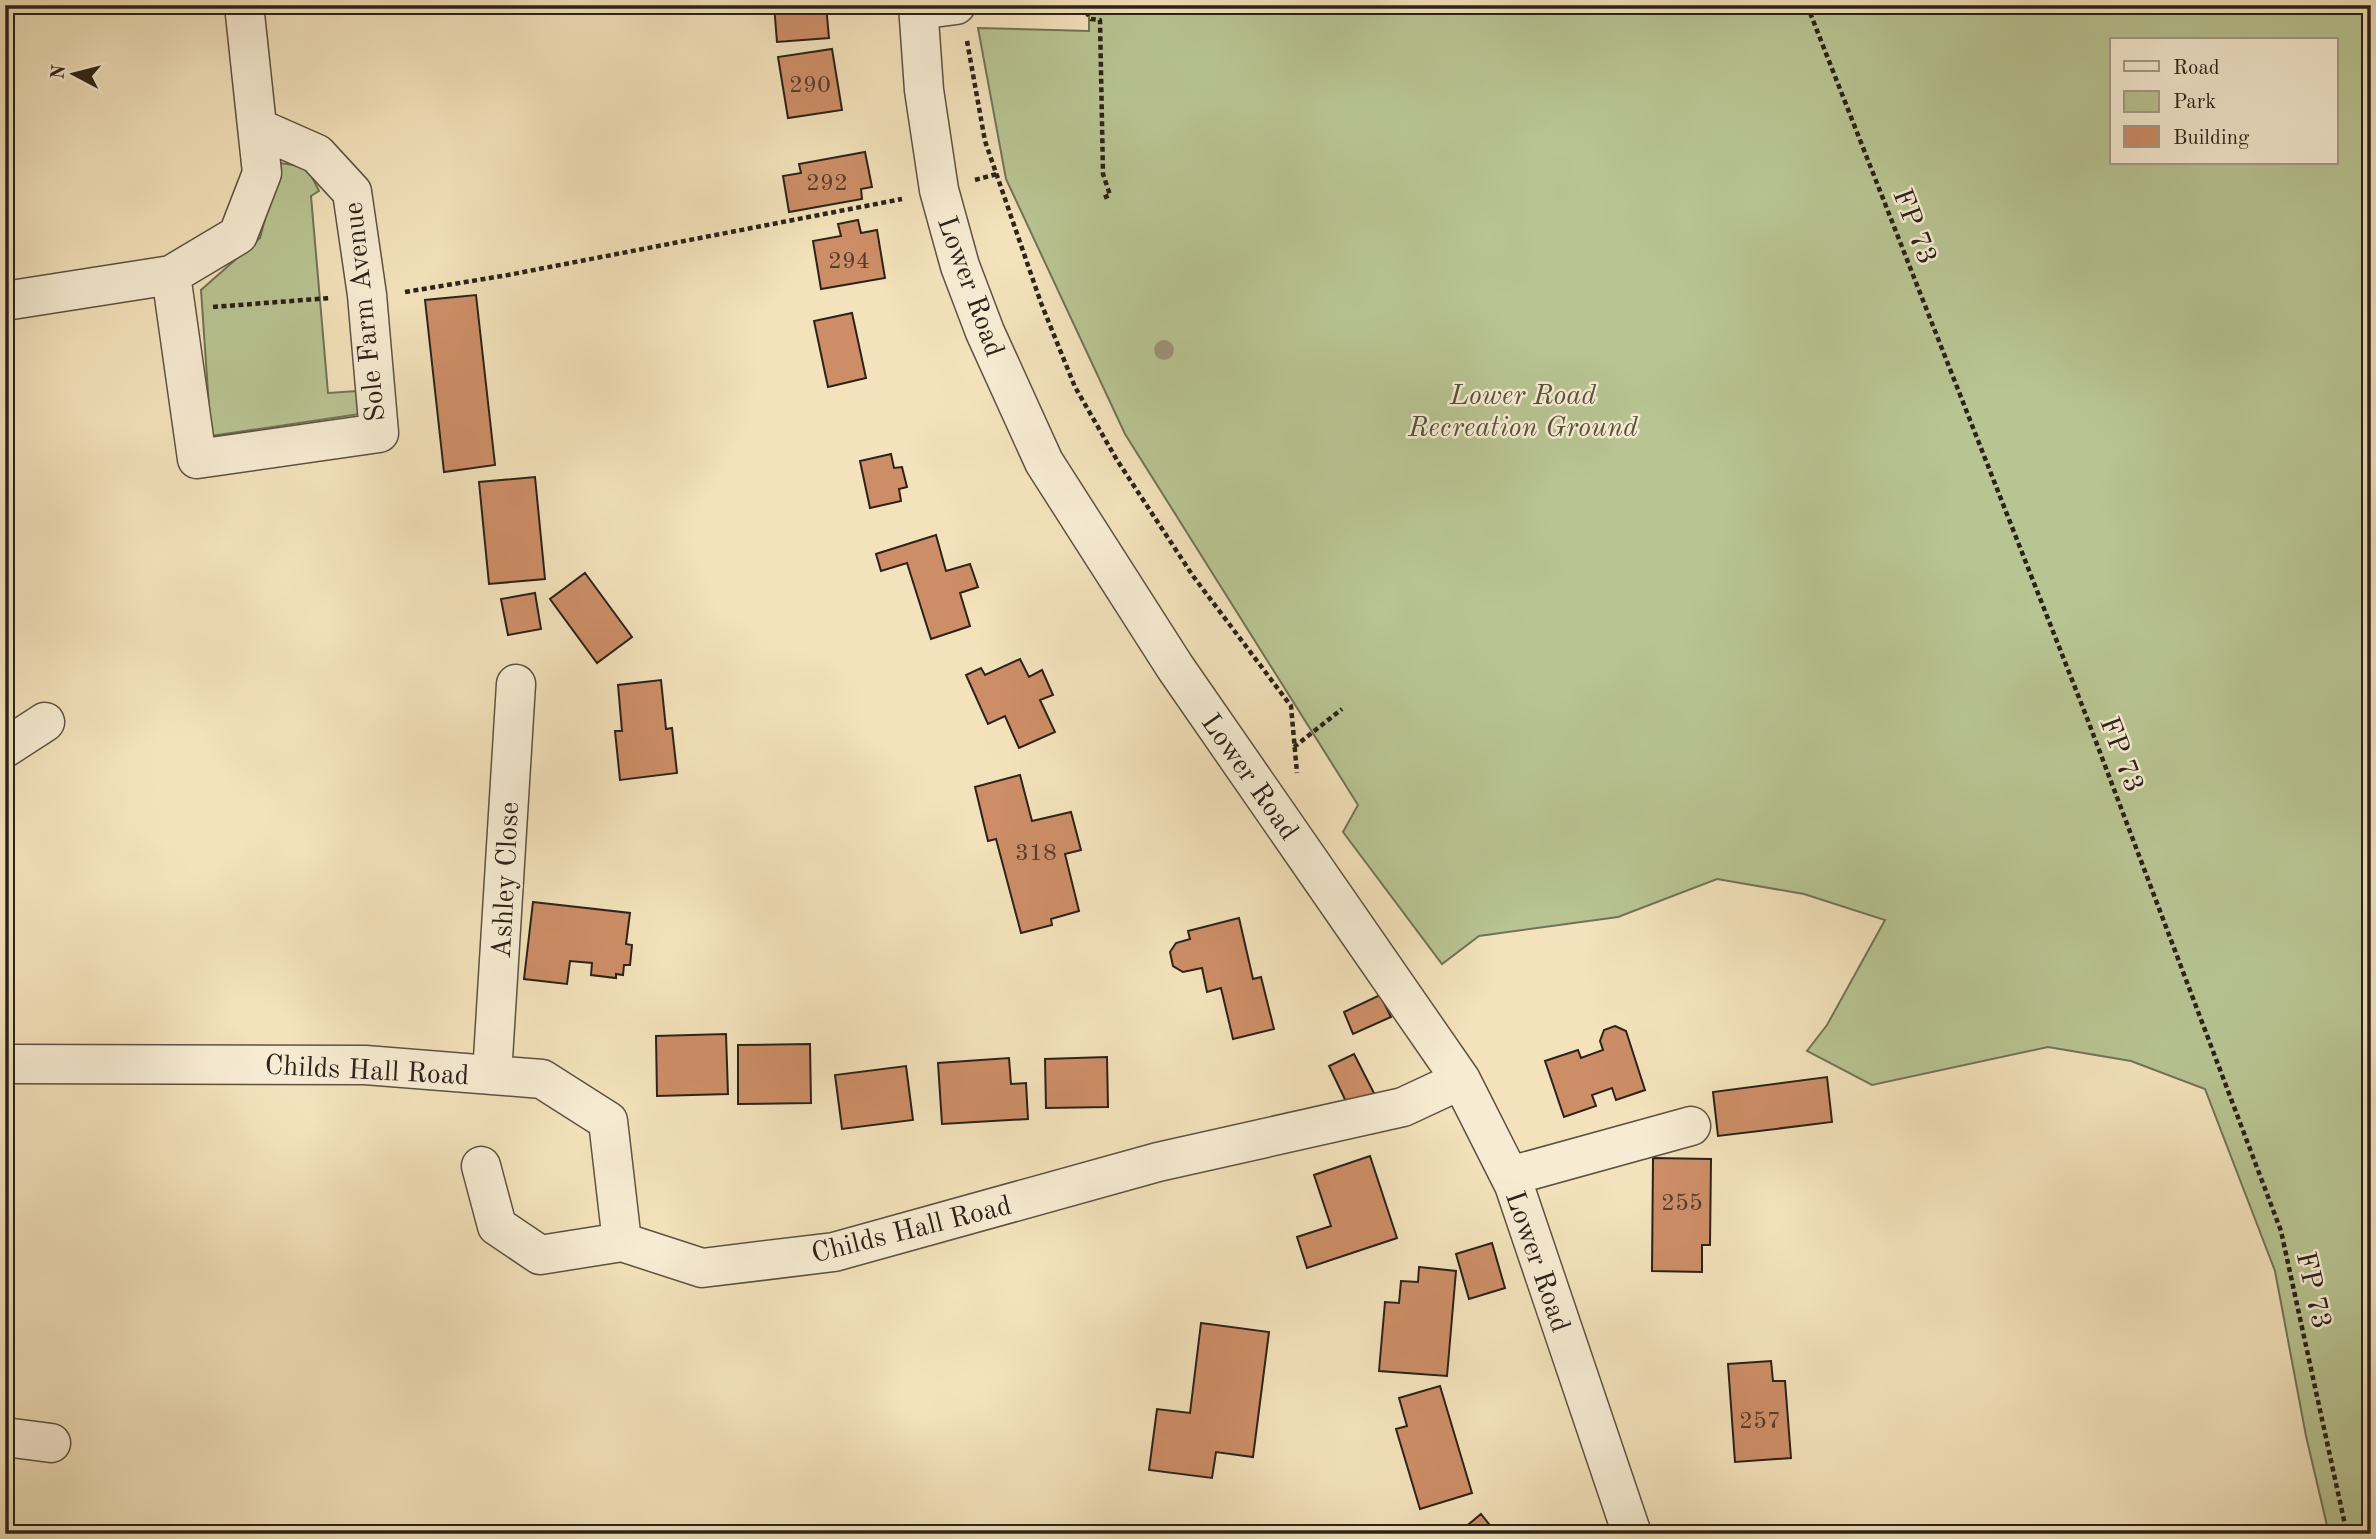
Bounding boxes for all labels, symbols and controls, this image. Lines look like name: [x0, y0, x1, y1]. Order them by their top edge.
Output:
north arrow: [38, 38, 108, 108]
legend: [2110, 38, 2338, 164]
text: Road: [2173, 58, 2220, 79]
text: N: [49, 63, 70, 81]
house number: 290: [789, 74, 831, 98]
text: Park: [2173, 92, 2216, 113]
text: Building: [2173, 128, 2250, 149]
house number: 292: [806, 172, 848, 196]
street label: FP 73: [1886, 186, 1940, 269]
street label: Sole Farm Avenue: [341, 200, 391, 423]
street label: Lower Road: [931, 213, 1008, 361]
house number: 294: [828, 250, 870, 274]
park label: Lower Road Recreation Ground: [1407, 383, 1638, 443]
street label: Lower Road: [1195, 709, 1302, 846]
street label: FP 73: [2093, 714, 2147, 797]
street label: Ashley Close: [489, 801, 525, 959]
house number: 318: [1015, 842, 1057, 866]
street label: Childs Hall Road: [264, 1053, 470, 1091]
street label: Lower Road: [1499, 1188, 1573, 1336]
house number: 255: [1661, 1192, 1703, 1216]
street label: Childs Hall Road: [809, 1193, 1015, 1269]
street label: FP 73: [2290, 1249, 2335, 1332]
house number: 257: [1739, 1410, 1781, 1434]

